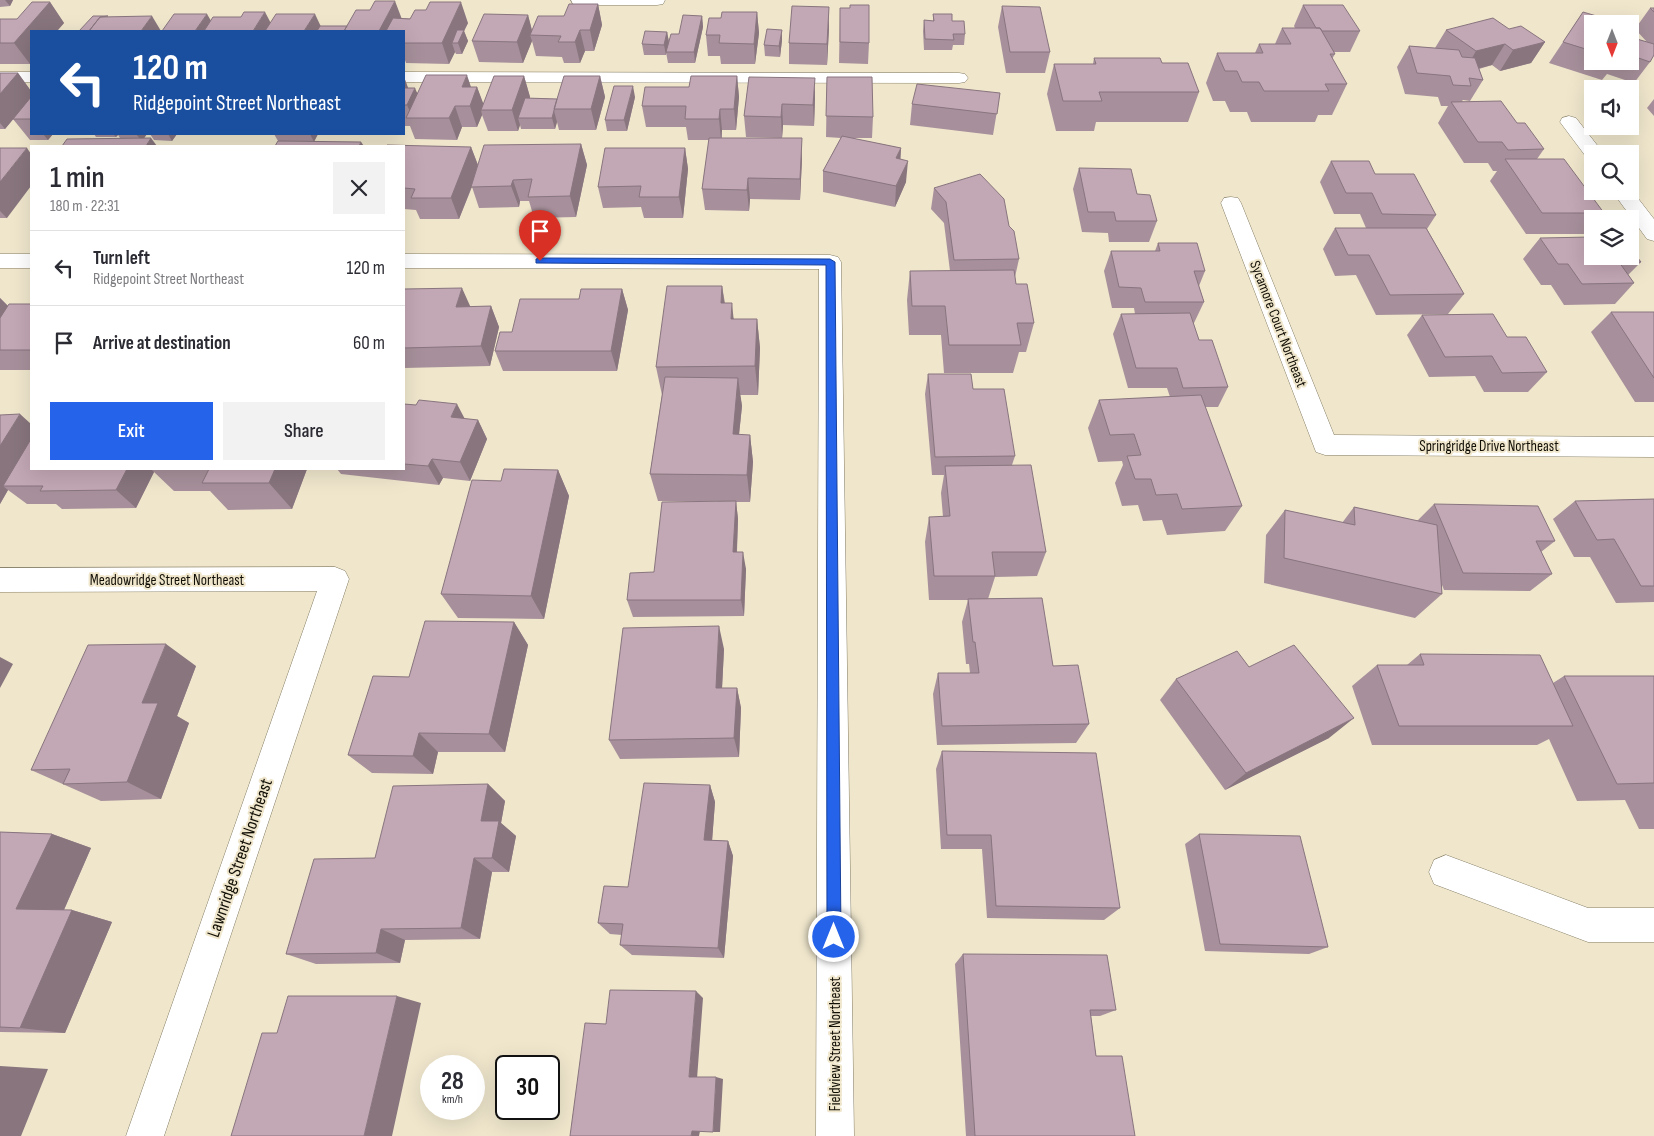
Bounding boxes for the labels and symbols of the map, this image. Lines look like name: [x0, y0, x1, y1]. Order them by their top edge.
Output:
north arrow: [1584, 15, 1639, 70]
pin: [519, 210, 561, 261]
street label: Sycamore Court Northeast: [1245, 258, 1311, 390]
street label: Springridge Drive Northeast: [1419, 437, 1559, 456]
street label: Meadowridge Street Northeast: [90, 571, 245, 590]
street label: Lawnridge Street Northeast: [203, 775, 277, 940]
position arrow: [807, 910, 859, 962]
street label: Fieldview Street Northeast: [826, 976, 845, 1111]
speed limit sign: 30: [495, 1055, 560, 1120]

